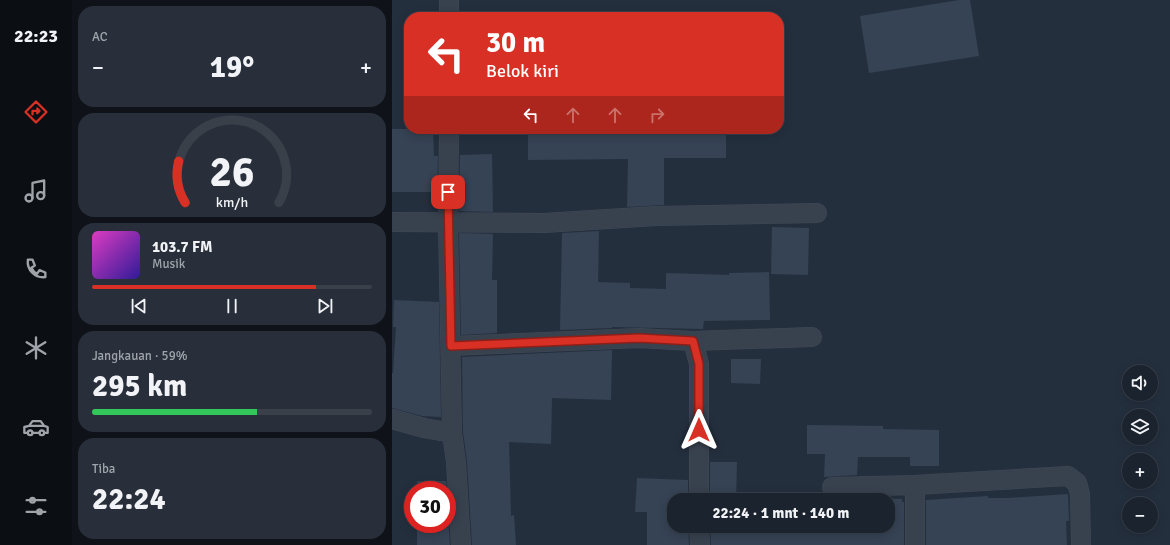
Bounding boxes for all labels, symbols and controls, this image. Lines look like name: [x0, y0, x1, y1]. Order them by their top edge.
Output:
text: 22:23: [14, 25, 58, 47]
text: 30 m: [486, 26, 545, 60]
icon: left: [420, 28, 472, 80]
text: AC: [92, 29, 108, 45]
text: 19°: [210, 49, 254, 86]
text: −: [92, 54, 104, 81]
text: +: [360, 54, 372, 81]
text: Belok kiri: [486, 60, 559, 82]
icon: directions: [22, 98, 50, 126]
icon: left: [520, 104, 542, 126]
icon: ahead: [562, 104, 584, 126]
icon: ahead: [604, 104, 626, 126]
icon: right: [646, 104, 668, 126]
text: 26: [210, 147, 254, 198]
pin: [431, 175, 465, 209]
icon: music: [22, 177, 50, 205]
icon: arrive: [437, 181, 459, 203]
text: km/h: [216, 194, 248, 211]
text: 103.7 FM: [152, 238, 213, 256]
icon: phone: [22, 255, 50, 283]
text: Musik: [152, 256, 185, 272]
icon: previous: [128, 295, 150, 317]
icon: pause: [221, 295, 243, 317]
icon: next: [314, 295, 336, 317]
icon: climate: [22, 334, 50, 362]
text: Jangkauan · 59%: [92, 348, 187, 364]
map controls: [1122, 365, 1158, 533]
button: sound: [1122, 365, 1158, 401]
text: 295 km: [92, 368, 187, 405]
position arrow: [678, 409, 720, 451]
button: layers: [1122, 409, 1158, 445]
icon: car: [22, 413, 50, 441]
button: +: [1122, 453, 1158, 489]
text: Tiba: [92, 461, 115, 477]
text: 22:24: [92, 481, 166, 518]
speed limit sign: 30: [404, 481, 456, 533]
icon: filters: [22, 492, 50, 520]
button: −: [1122, 497, 1158, 533]
text: 22:24 · 1 mnt · 140 m: [713, 504, 849, 522]

